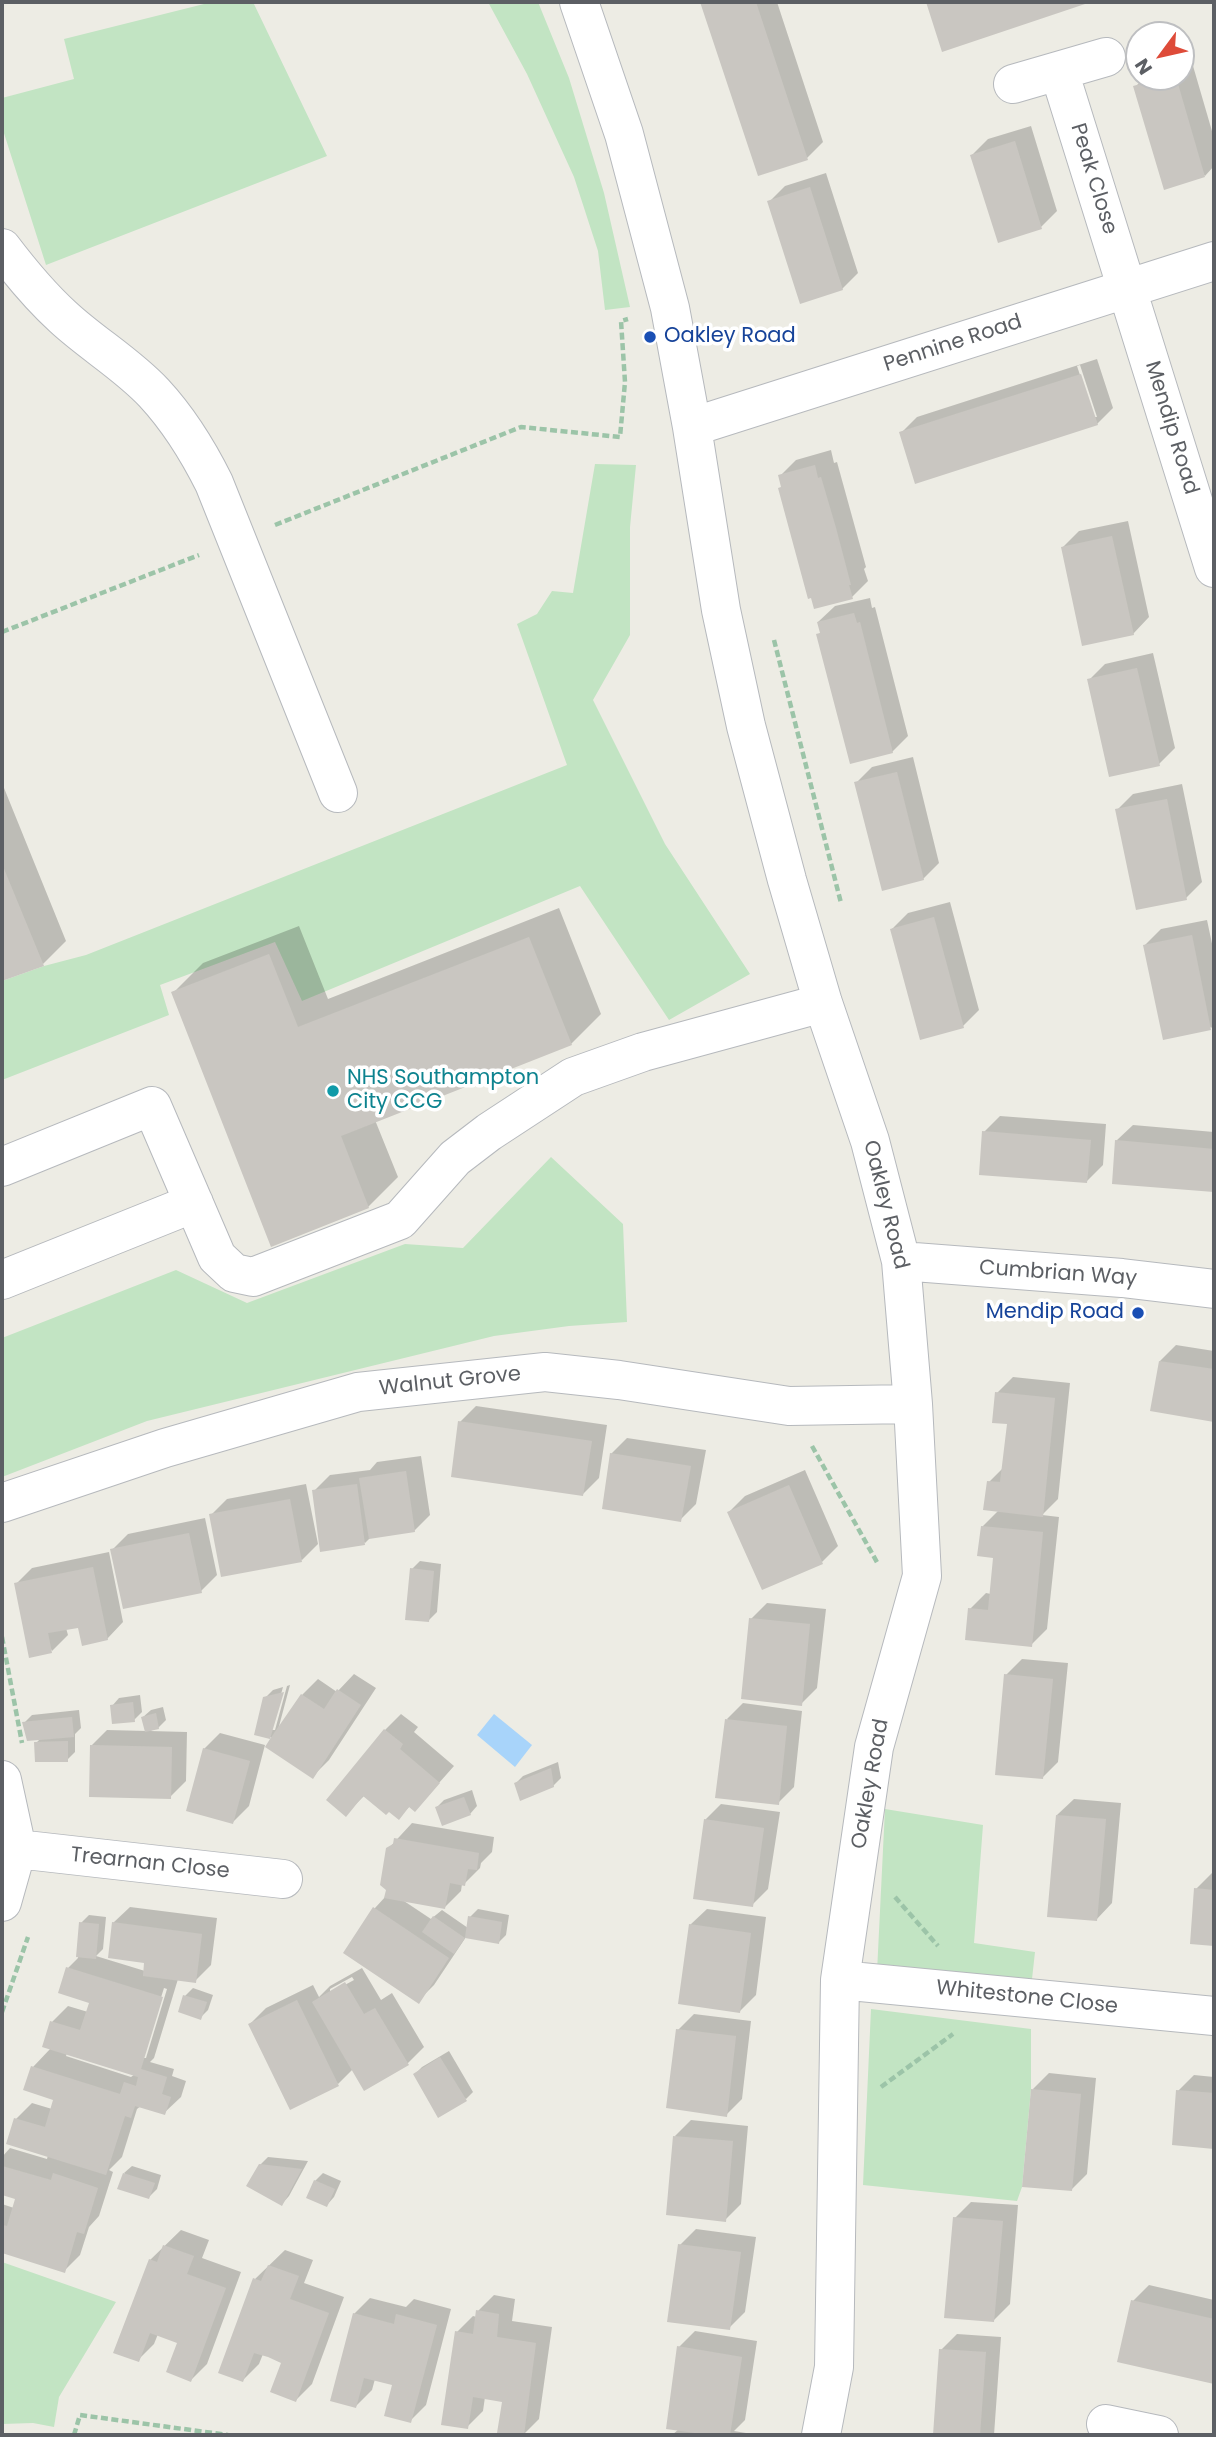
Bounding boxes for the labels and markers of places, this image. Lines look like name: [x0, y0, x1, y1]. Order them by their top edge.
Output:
place label: Oakley Road: [664, 324, 796, 350]
marker: Oakley Road: [642, 329, 658, 345]
place label: NHS Southampton City CCG: [347, 1066, 539, 1116]
marker: NHS Southampton City CCG: [325, 1083, 341, 1099]
place label: Mendip Road: [986, 1300, 1124, 1326]
marker: Mendip Road: [1130, 1305, 1146, 1321]

